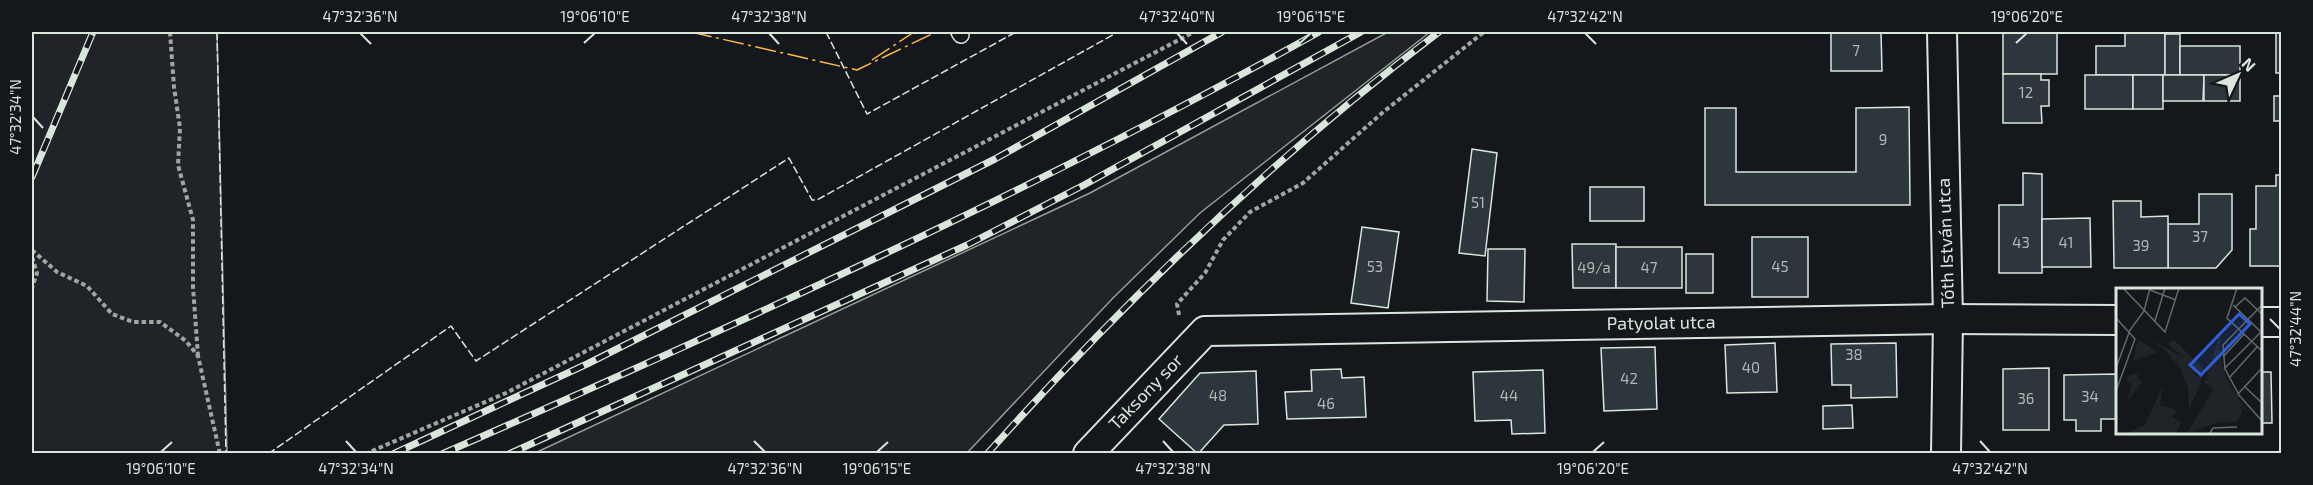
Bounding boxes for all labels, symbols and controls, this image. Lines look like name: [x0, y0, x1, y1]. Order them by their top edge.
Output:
text: 47°32'36"N: [322, 7, 398, 25]
text: 19°06'10"E: [560, 7, 630, 25]
text: 47°32'38"N: [731, 7, 807, 25]
text: 47°32'40"N: [1139, 7, 1215, 25]
text: 19°06'15"E: [1277, 7, 1345, 25]
text: 47°32'42"N: [1547, 7, 1623, 25]
text: 19°06'20"E: [1991, 7, 2063, 25]
house number: 7: [1852, 41, 1860, 59]
north arrow: [2208, 45, 2268, 105]
text: N: [2238, 53, 2260, 75]
text: 47°32'34"N: [6, 79, 24, 155]
house number: 12: [2019, 83, 2033, 101]
house number: 9: [1879, 130, 1887, 148]
street label: Tóth István utca: [1932, 178, 1958, 309]
house number: 51: [1471, 193, 1485, 211]
house number: 37: [2192, 227, 2208, 245]
house number: 43: [2012, 233, 2030, 251]
house number: 41: [2058, 233, 2074, 251]
house number: 39: [2133, 236, 2149, 254]
house number: 53: [1367, 257, 1383, 275]
house number: 45: [1771, 257, 1789, 275]
house number: 49/a: [1577, 258, 1611, 276]
house number: 47: [1641, 258, 1658, 276]
inset map: [2116, 288, 2262, 434]
text: 47°32'44"N: [2286, 291, 2304, 367]
street label: Patyolat utca: [1606, 310, 1716, 334]
house number: 38: [1845, 345, 1863, 363]
street label: Taksony sor: [1104, 349, 1187, 434]
house number: 40: [1742, 358, 1760, 376]
house number: 42: [1620, 369, 1638, 387]
house number: 48: [1209, 386, 1227, 404]
house number: 44: [1500, 386, 1518, 404]
house number: 34: [2081, 387, 2099, 405]
house number: 36: [2018, 389, 2034, 407]
house number: 46: [1317, 394, 1335, 412]
text: 19°06'10"E: [126, 459, 196, 477]
text: 47°32'34"N: [318, 459, 394, 477]
text: 47°32'36"N: [727, 459, 803, 477]
text: 19°06'15"E: [843, 459, 911, 477]
text: 47°32'38"N: [1135, 459, 1211, 477]
text: 19°06'20"E: [1557, 459, 1629, 477]
text: 47°32'42"N: [1952, 459, 2028, 477]

